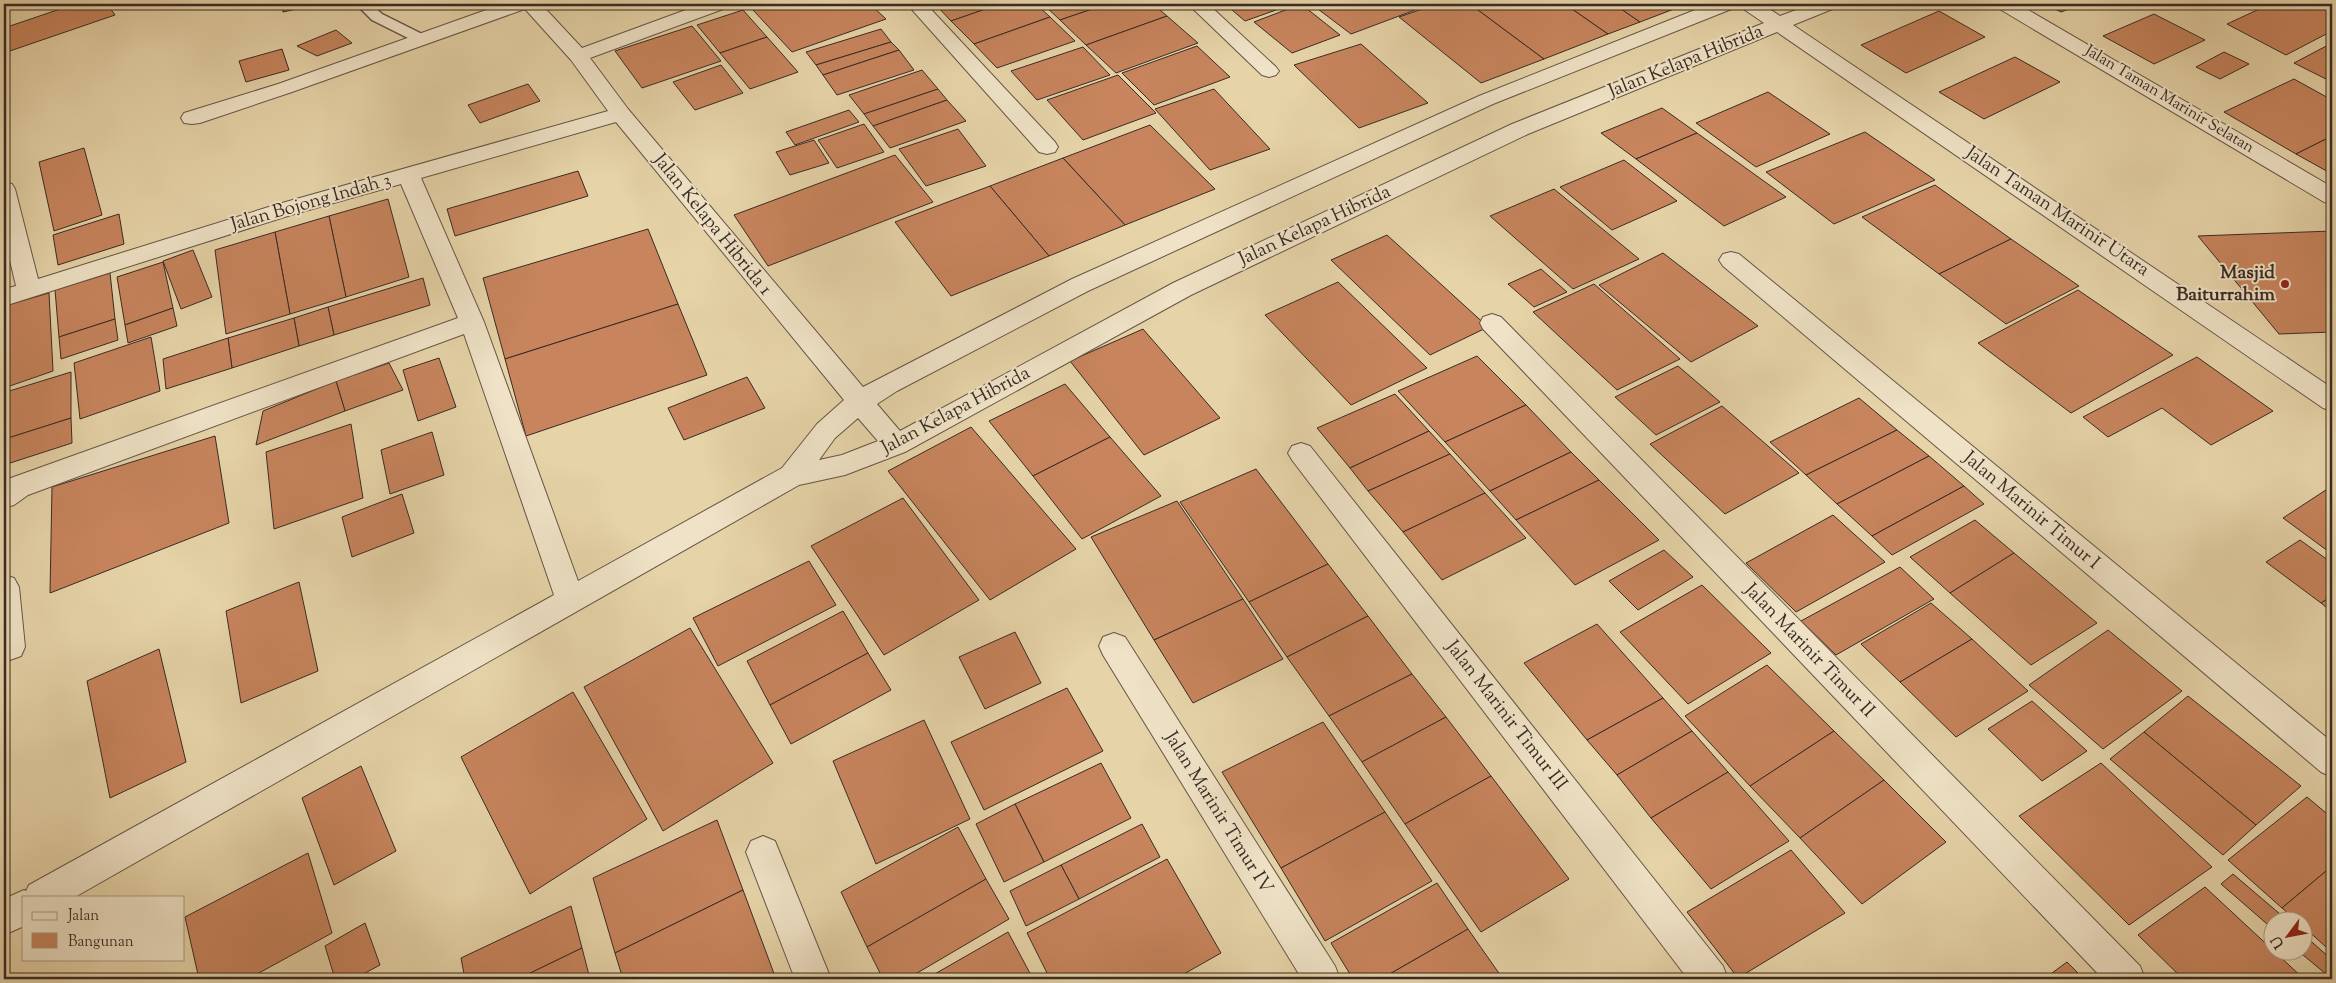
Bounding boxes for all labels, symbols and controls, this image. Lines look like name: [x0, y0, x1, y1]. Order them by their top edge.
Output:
street label: Jalan Kelapa Hibrida: [1603, 18, 1768, 106]
street label: Jalan Taman Marinir Selatan: [2079, 40, 2259, 160]
street label: Jalan Taman Marinir Utara: [1959, 140, 2154, 284]
street label: Jalan Kelapa Hibrida 1: [646, 148, 778, 302]
street label: Jalan Bojong Indah 3: [227, 167, 394, 239]
street label: Jalan Kelapa Hibrida: [1234, 179, 1396, 274]
place label: Masjid Baiturrahim: [2176, 260, 2275, 309]
marker: Masjid Baiturrahim: [2279, 278, 2291, 290]
street label: Jalan Kelapa Hibrida: [876, 360, 1035, 462]
street label: Jalan Marinir Timur I: [1956, 445, 2105, 576]
street label: Jalan Marinir Timur II: [1737, 577, 1880, 724]
street label: Jalan Marinir Timur III: [1438, 634, 1573, 797]
street label: Jalan Marinir Timur IV: [1157, 726, 1279, 899]
legend: [22, 896, 185, 960]
text: Jalan: [67, 906, 99, 927]
north arrow: [2264, 910, 2314, 960]
text: U: [2267, 931, 2290, 952]
text: Bangunan: [68, 932, 134, 953]

